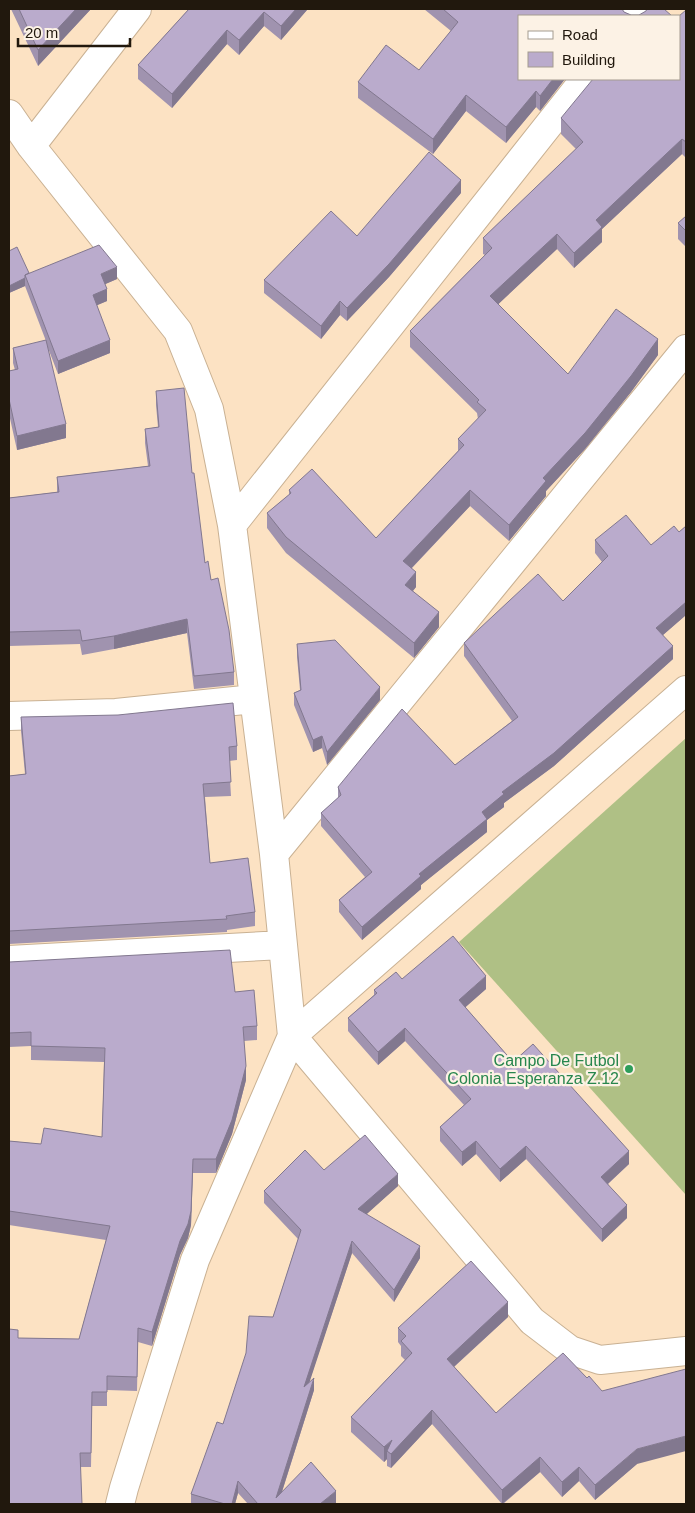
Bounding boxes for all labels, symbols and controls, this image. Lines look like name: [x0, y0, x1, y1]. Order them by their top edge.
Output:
scale bar: [18, 15, 130, 47]
legend: [518, 15, 680, 80]
text: 20 m: [25, 24, 58, 41]
text: Road: [562, 26, 598, 43]
text: Building: [562, 51, 615, 68]
place label: Campo De Futbol Colonia Esperanza Z.12: [447, 1052, 619, 1087]
marker: Campo De Futbol Colonia Esperanza Z.12: [623, 1063, 635, 1075]

